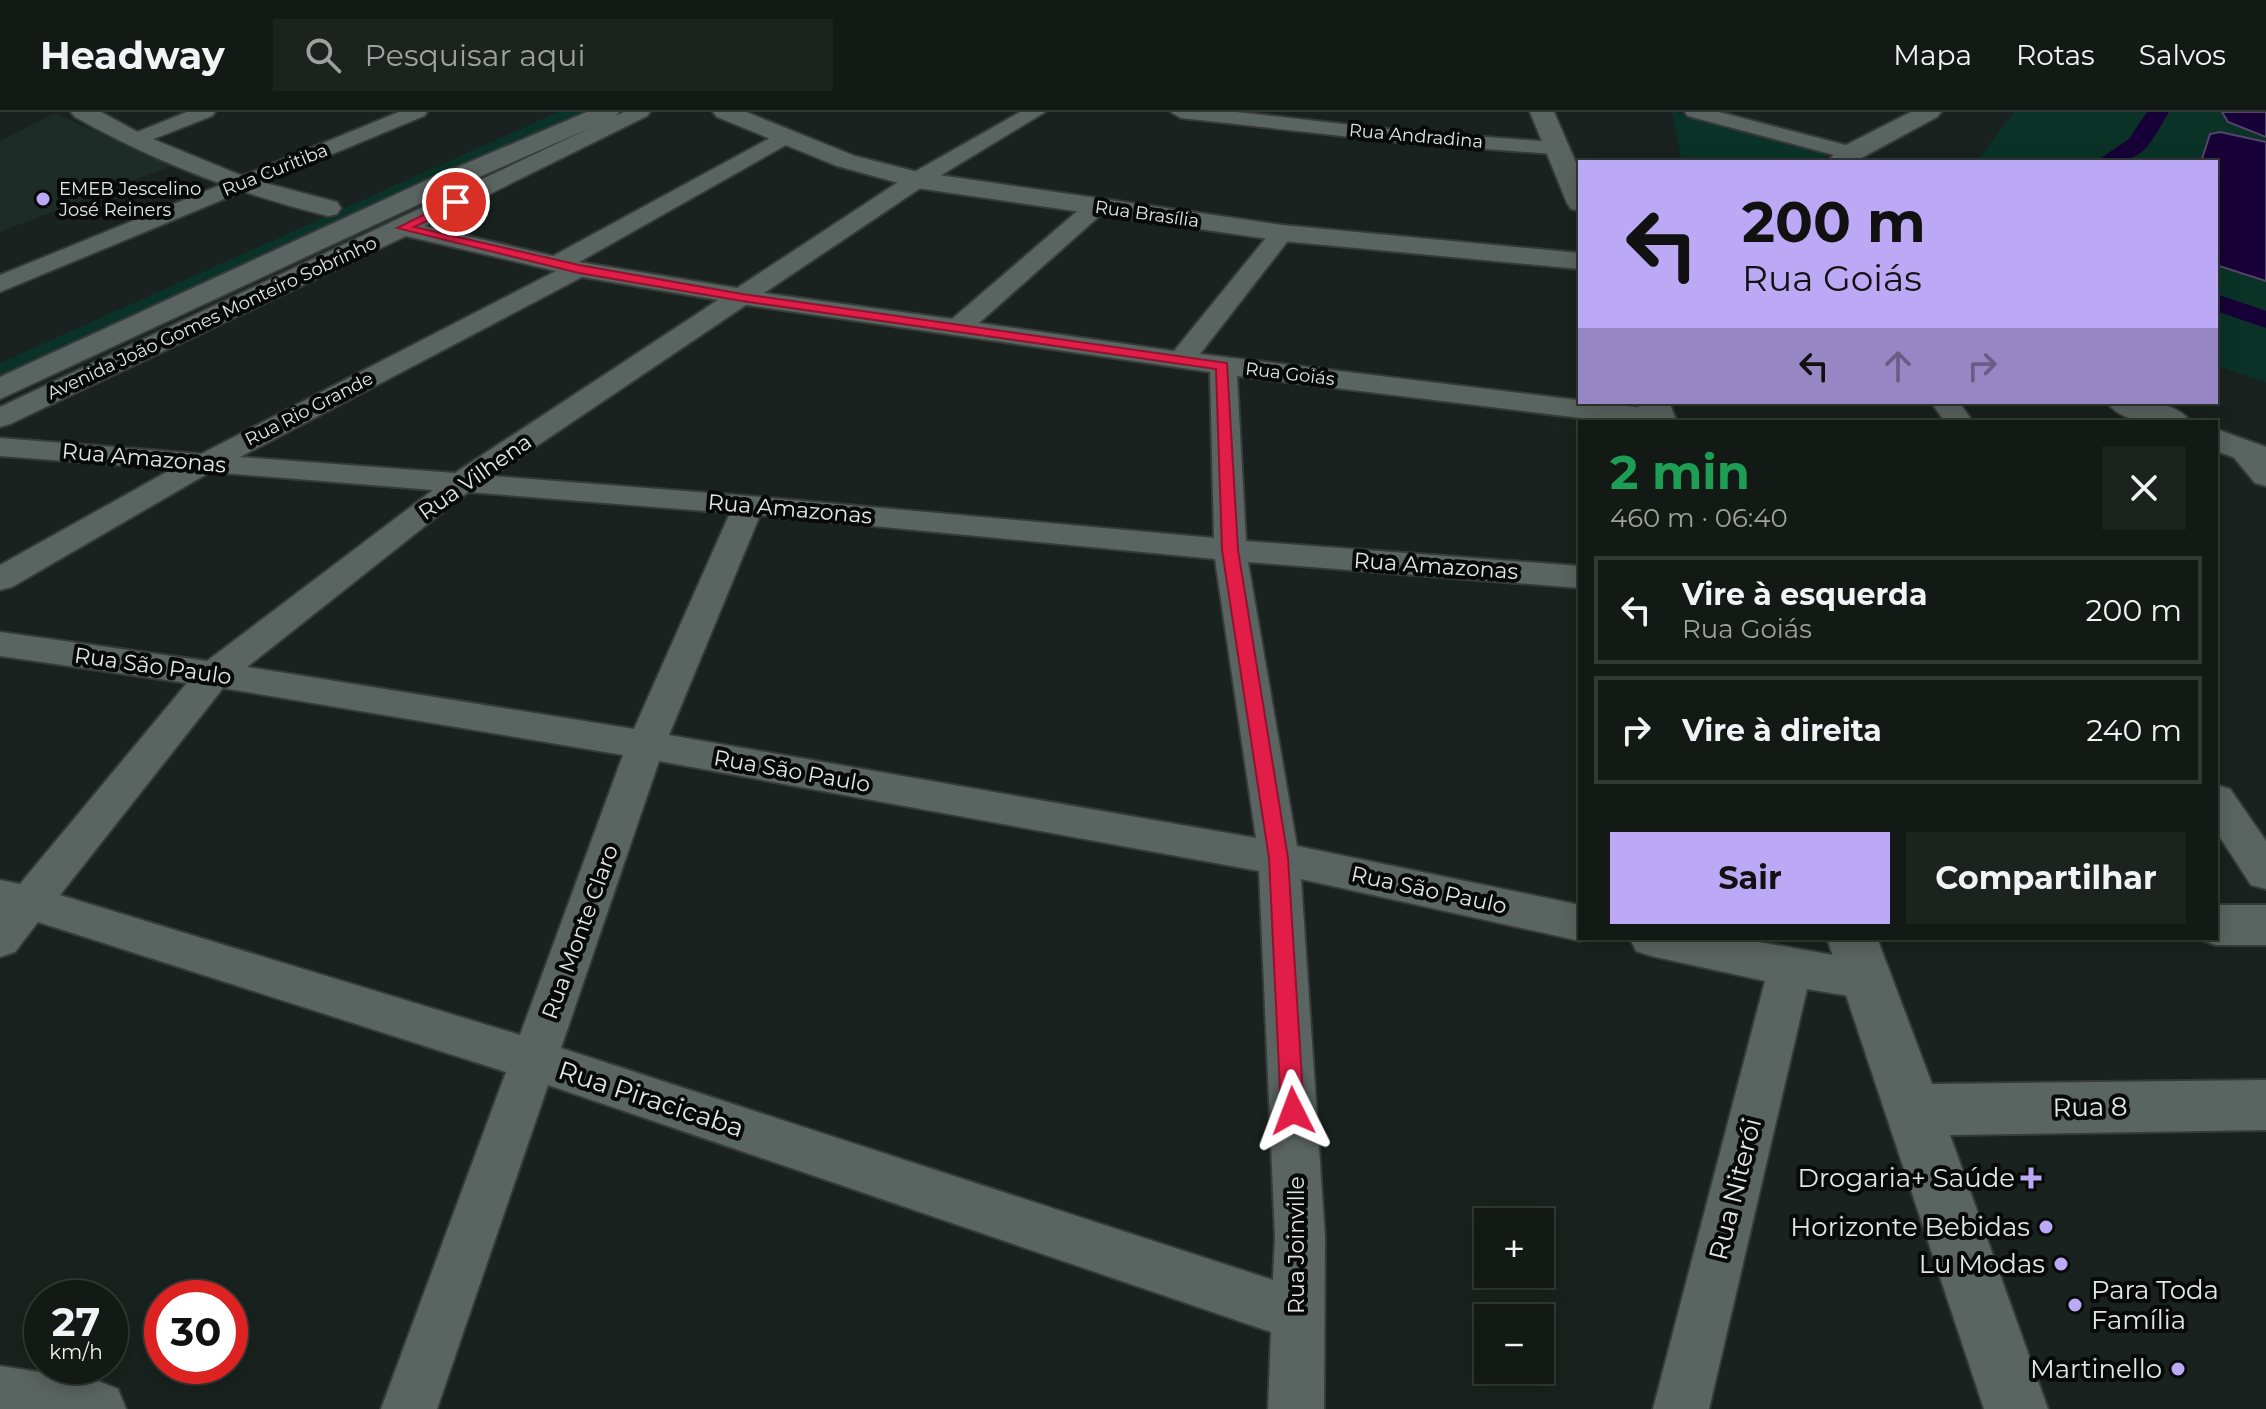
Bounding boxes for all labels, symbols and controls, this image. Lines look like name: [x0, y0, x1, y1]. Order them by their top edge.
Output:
search box: [273, 19, 833, 91]
text: Headway: [40, 32, 225, 79]
icon: search: [301, 33, 345, 77]
text: Pesquisar aqui: [365, 37, 586, 74]
text: Mapa: [1893, 38, 1972, 72]
text: Rotas: [2016, 38, 2095, 72]
text: Salvos: [2139, 38, 2226, 72]
street label: Rua Andradina: [1348, 119, 1484, 153]
street label: Rua Curitiba: [219, 139, 331, 201]
pin: [422, 168, 490, 236]
place label: EMEB Jescelino José Reiners: [58, 178, 201, 221]
icon: arrive: [434, 180, 478, 224]
text: 200 m: [1742, 188, 1926, 256]
marker: EMEB Jescelino José Reiners: [34, 190, 52, 208]
icon: left: [1610, 192, 1714, 296]
street label: Rua Brasília: [1093, 196, 1201, 232]
street label: Avenida João Gomes Monteiro Sobrinho: [44, 232, 380, 404]
text: Rua Goiás: [1742, 256, 1922, 300]
icon: left: [1792, 344, 1836, 388]
icon: ahead: [1876, 344, 1920, 388]
icon: right: [1960, 344, 2004, 388]
street label: Rua Goiás: [1244, 358, 1336, 390]
street label: Rua Rio Grande: [241, 367, 377, 451]
street label: Rua Vilhena: [413, 428, 537, 526]
street label: Rua Amazonas: [61, 437, 228, 479]
text: 2 min: [1610, 443, 1750, 501]
button: close: [2102, 446, 2186, 530]
street label: Rua Amazonas: [707, 488, 874, 530]
text: 460 m · 06:40: [1610, 502, 1788, 534]
street label: Rua Amazonas: [1353, 547, 1519, 585]
text: Vire à esquerda: [1682, 576, 1927, 613]
icon: left: [1614, 588, 1658, 632]
text: 200 m: [2086, 592, 2182, 629]
text: Rua Goiás: [1682, 613, 1812, 645]
street label: Rua São Paulo: [73, 642, 233, 690]
icon: right: [1614, 708, 1658, 752]
text: Vire à direita: [1682, 712, 1882, 749]
text: 240 m: [2086, 712, 2182, 749]
street label: Rua São Paulo: [712, 744, 872, 798]
button: Sair: [1610, 832, 1890, 924]
button: Compartilhar: [1906, 832, 2186, 924]
street label: Rua Monte Claro: [536, 841, 624, 1023]
street label: Rua São Paulo: [1349, 860, 1509, 920]
street label: Rua Piracicaba: [554, 1054, 748, 1144]
position arrow: [1251, 1069, 1335, 1153]
street label: Rua 8: [2052, 1090, 2128, 1124]
street label: Rua Niterói: [1702, 1115, 1768, 1263]
place label: Drogaria+ Saúde: [1798, 1162, 2015, 1194]
marker: Drogaria+ Saúde: [2022, 1169, 2040, 1187]
street label: Rua Joinville: [1283, 1176, 1310, 1314]
map controls: [1474, 1208, 1554, 1384]
button: +: [1474, 1208, 1554, 1288]
place label: Horizonte Bebidas: [1790, 1211, 2030, 1243]
marker: Horizonte Bebidas: [2037, 1218, 2055, 1236]
place label: Lu Modas: [1919, 1248, 2045, 1280]
marker: Lu Modas: [2052, 1255, 2070, 1273]
place label: Para Toda Família: [2091, 1274, 2219, 1336]
speed limit sign: 30: [144, 1280, 248, 1384]
marker: Para Toda Família: [2066, 1296, 2084, 1314]
text: 27: [52, 1297, 100, 1346]
button: −: [1474, 1304, 1554, 1384]
text: km/h: [49, 1340, 103, 1364]
place label: Martinello: [2030, 1353, 2162, 1385]
marker: Martinello: [2169, 1360, 2187, 1378]

